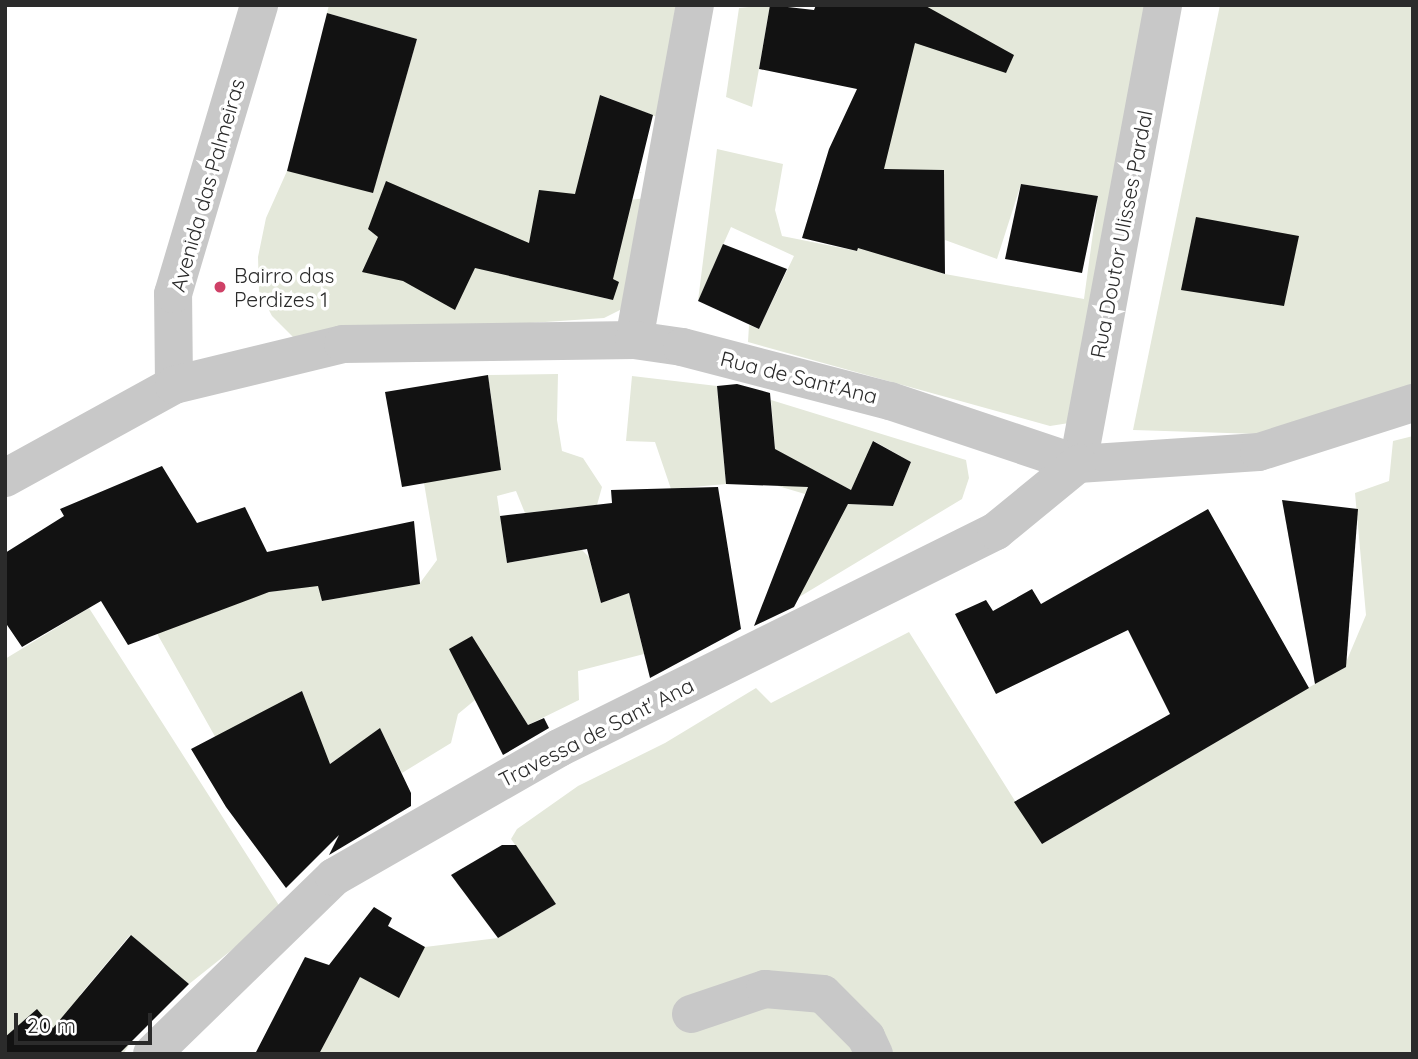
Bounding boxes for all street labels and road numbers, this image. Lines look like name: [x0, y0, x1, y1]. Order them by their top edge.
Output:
street label: Avenida das Palmeiras: [164, 75, 250, 295]
street label: Rua Doutor Ulisses Pardal: [1085, 108, 1157, 360]
street label: Rua de Sant'Ana: [718, 345, 880, 409]
street label: Travessa de Sant' Ana: [494, 672, 698, 792]

